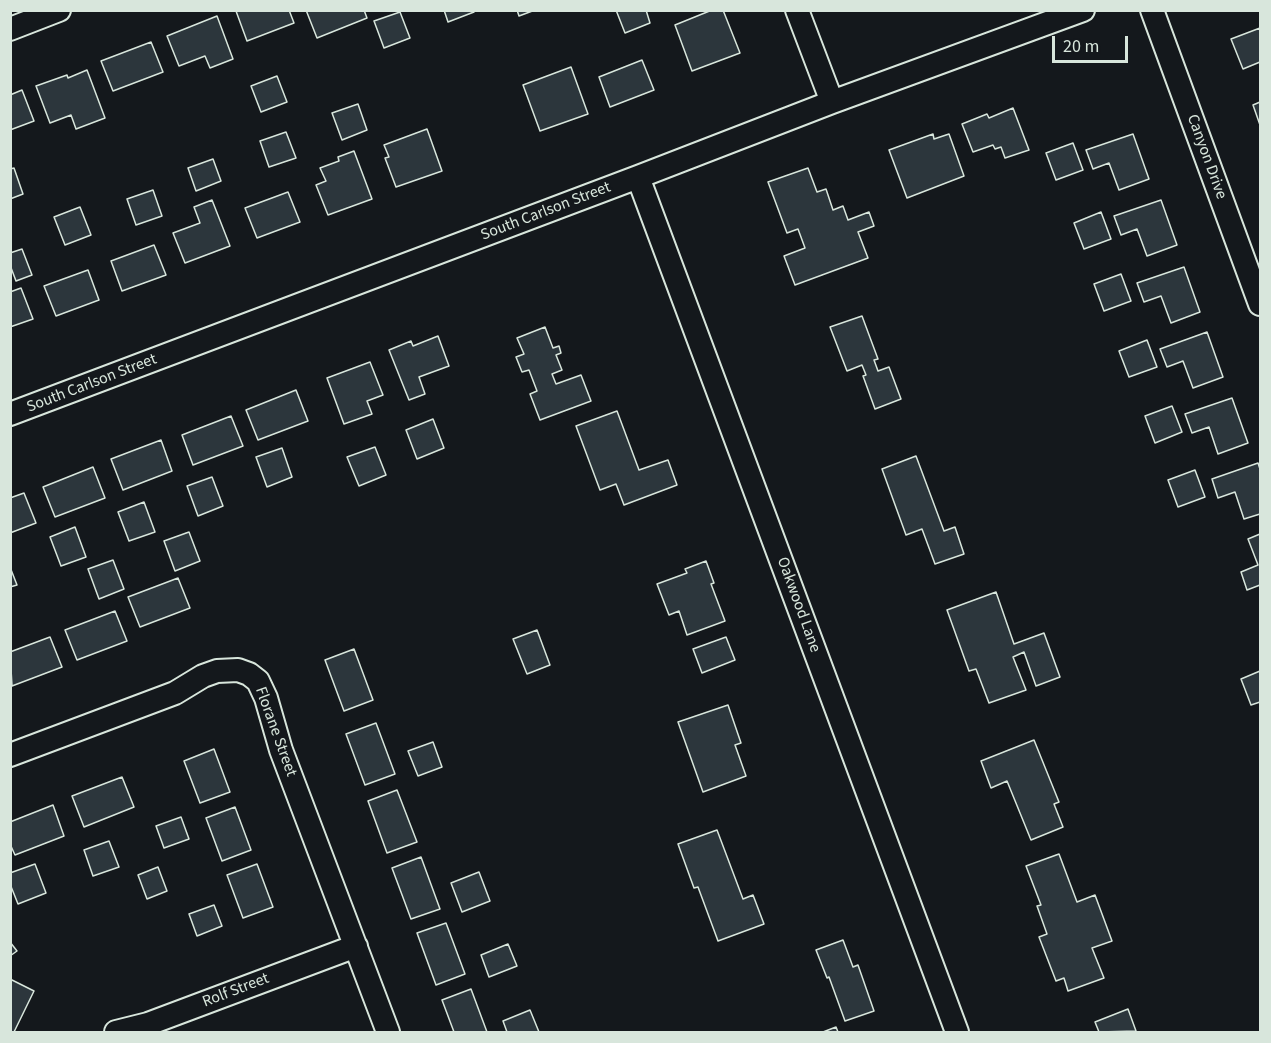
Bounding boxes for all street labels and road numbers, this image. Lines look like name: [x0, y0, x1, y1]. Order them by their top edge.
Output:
street label: Canyon Drive: [1182, 112, 1230, 202]
street label: South Carlson Street: [478, 178, 614, 246]
street label: South Carlson Street: [24, 350, 160, 418]
street label: Oakwood Lane: [772, 555, 824, 655]
street label: Florane Street: [250, 685, 300, 779]
street label: Rolf Street: [200, 970, 272, 1012]

